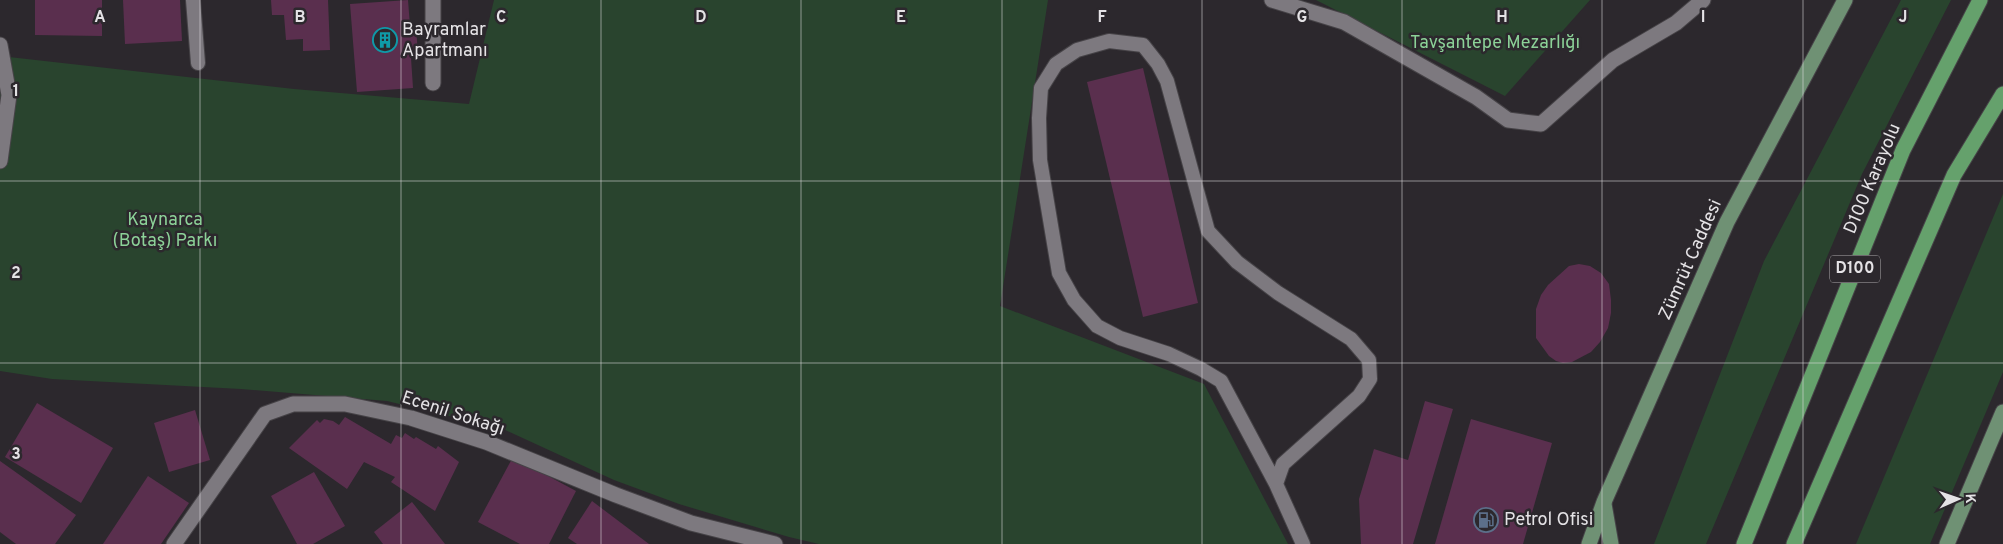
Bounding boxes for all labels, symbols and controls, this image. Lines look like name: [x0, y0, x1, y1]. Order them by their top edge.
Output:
text: A: [94, 8, 106, 28]
text: B: [294, 8, 306, 28]
text: C: [496, 8, 506, 28]
text: D: [695, 8, 707, 28]
text: E: [896, 8, 906, 28]
text: F: [1097, 8, 1107, 28]
text: G: [1297, 8, 1307, 28]
text: H: [1496, 8, 1508, 28]
text: I: [1701, 8, 1705, 28]
text: J: [1899, 8, 1907, 28]
place label: Bayramlar Apartmanı: [402, 19, 488, 63]
building icon: Bayramlar Apartmanı: [372, 27, 398, 53]
park label: Tavşantepe Mezarlığı: [1410, 32, 1580, 55]
text: 1: [13, 82, 19, 102]
street label: D100 Karayolu: [1839, 120, 1907, 238]
street label: Zümrüt Caddesi: [1654, 196, 1728, 324]
park label: Kaynarca (Botaş) Parkı: [113, 209, 217, 253]
road number: D100: [1830, 255, 1880, 282]
text: 2: [11, 264, 21, 284]
street label: Ecenil Sokağı: [399, 387, 507, 441]
text: 3: [11, 445, 21, 465]
north arrow: [1933, 474, 1983, 524]
text: K: [1961, 493, 1978, 504]
fuel station icon: Petrol Ofisi: [1473, 507, 1499, 533]
place label: Petrol Ofisi: [1504, 509, 1593, 532]

